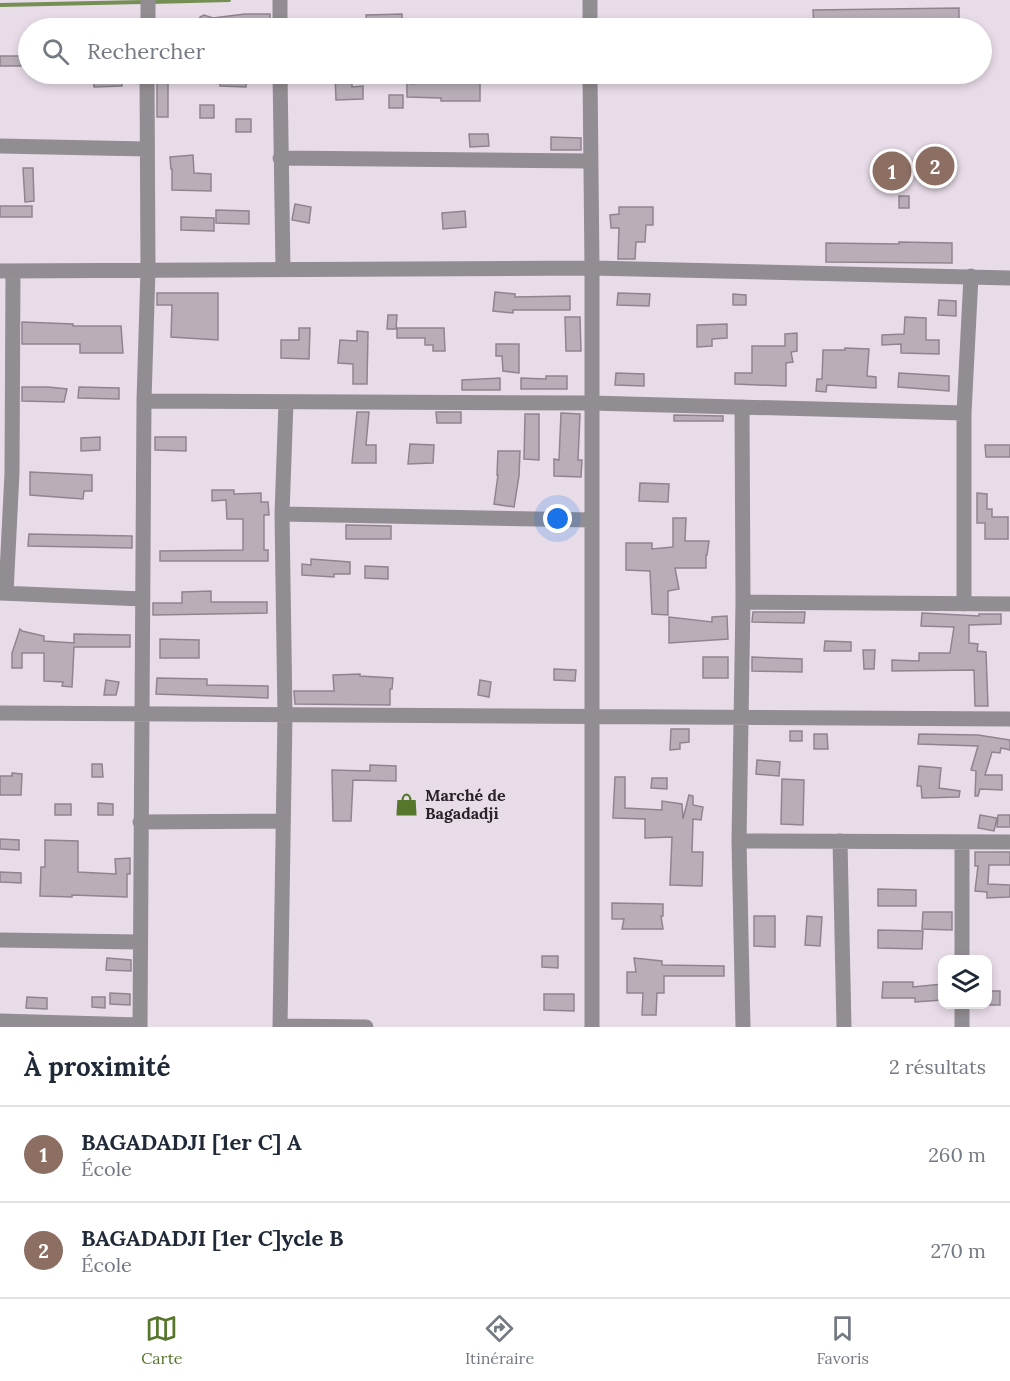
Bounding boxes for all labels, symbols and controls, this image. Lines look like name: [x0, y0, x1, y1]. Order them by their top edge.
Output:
search box: [18, 18, 992, 84]
icon: search: [39, 35, 72, 68]
text: Rechercher: [87, 37, 205, 65]
pin: 2: [916, 144, 954, 188]
pin: 1: [872, 148, 912, 194]
your location: [543, 504, 572, 533]
place label: Marché de Bagadadji: [425, 785, 506, 823]
shop icon: Marché de Bagadadji: [394, 791, 420, 817]
map controls: [938, 955, 992, 1009]
button: layers: [938, 955, 992, 1009]
text: À proximité: [24, 1050, 170, 1083]
text: 2 résultats: [889, 1054, 986, 1079]
text: BAGADADJI [1er C] A: [81, 1128, 302, 1156]
text: 1: [39, 1142, 48, 1167]
text: 260 m: [928, 1142, 986, 1167]
text: École: [81, 1156, 132, 1181]
text: BAGADADJI [1er C]ycle B: [81, 1224, 344, 1252]
text: 2: [38, 1238, 49, 1263]
text: 270 m: [930, 1238, 986, 1263]
text: École: [81, 1252, 132, 1277]
tab: Carte: [141, 1312, 183, 1368]
tab: Itinéraire: [465, 1312, 534, 1368]
tab: Favoris: [816, 1312, 869, 1368]

